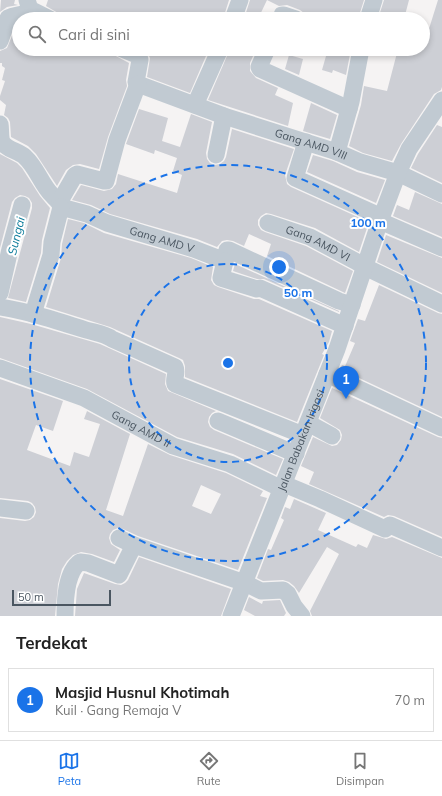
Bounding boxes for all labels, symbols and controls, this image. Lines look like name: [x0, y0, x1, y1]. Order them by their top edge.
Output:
search box: [12, 12, 430, 56]
icon: search: [26, 23, 48, 45]
text: Cari di sini: [58, 25, 130, 44]
street label: Gang AMD VIII: [273, 126, 350, 163]
water label: Sungai: [4, 215, 28, 257]
text: 100 m: [350, 215, 386, 230]
street label: Gang AMD VI: [284, 222, 353, 264]
street label: Gang AMD V: [128, 223, 196, 256]
your location: [269, 257, 289, 277]
text: 50 m: [284, 285, 312, 300]
centre of rings: [221, 356, 235, 370]
pin: 1: [333, 366, 359, 399]
street label: Jalan Babakan Irigasi: [274, 387, 327, 493]
street label: Gang AMD II: [109, 407, 173, 450]
scale bar: [12, 588, 111, 607]
text: 50 m: [18, 590, 44, 604]
text: Terdekat: [16, 632, 87, 653]
text: Masjid Husnul Khotimah: [55, 683, 229, 702]
text: 1: [26, 692, 34, 708]
text: 70 m: [395, 692, 425, 708]
text: Kuil · Gang Remaja V: [55, 702, 181, 718]
tab: Peta: [58, 750, 81, 788]
tab: Rute: [197, 750, 220, 788]
tab: Disimpan: [336, 750, 384, 788]

